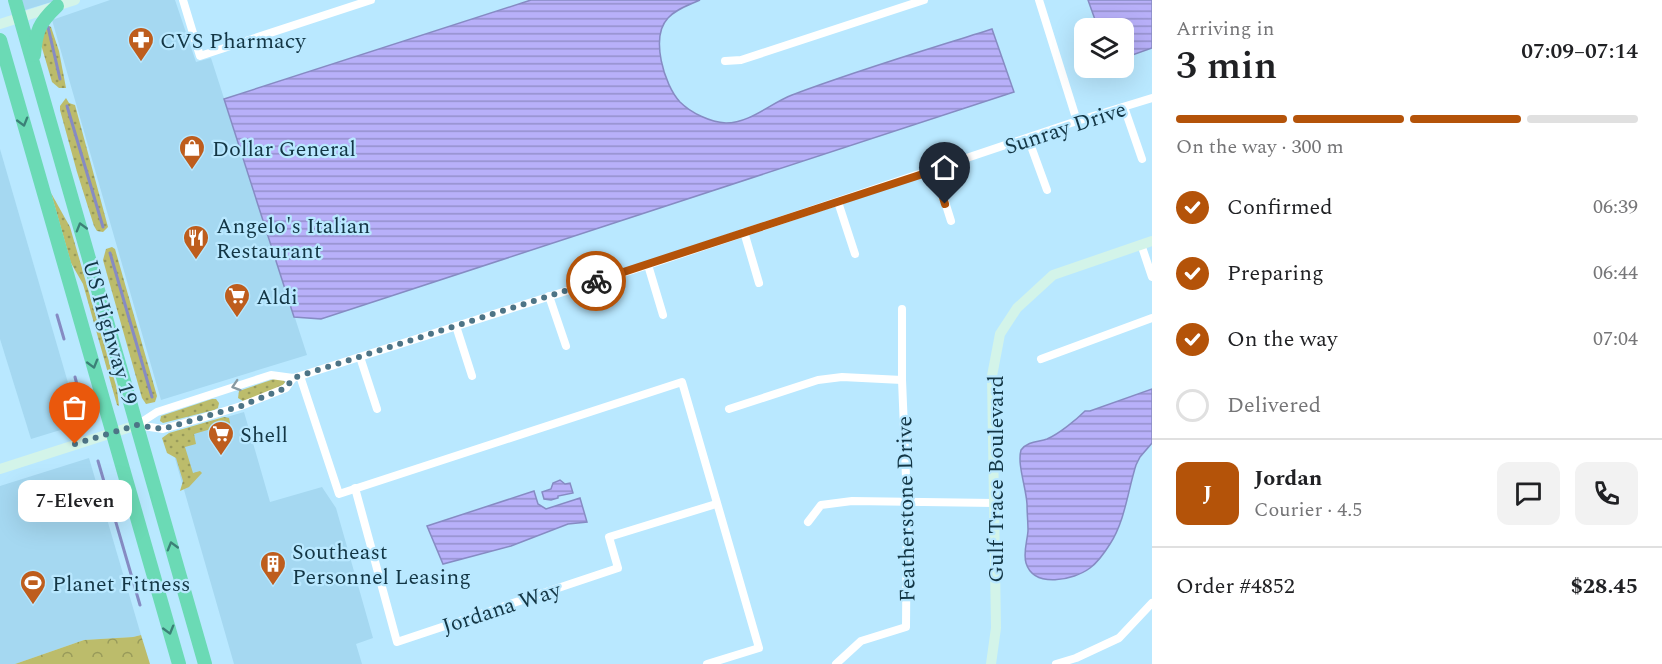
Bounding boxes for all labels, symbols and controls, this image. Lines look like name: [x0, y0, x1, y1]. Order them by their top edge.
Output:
text: Arriving in: [1176, 14, 1274, 44]
map controls: [1074, 18, 1134, 78]
button: layers: [1074, 18, 1134, 78]
pharmacy icon: CVS Pharmacy: [126, 25, 156, 63]
place label: CVS Pharmacy: [160, 25, 307, 58]
text: 07:09–07:14: [1521, 35, 1638, 68]
text: 3 min: [1176, 37, 1277, 96]
street label: Sunray Drive: [1000, 93, 1131, 164]
one-way arrow: [16, 117, 29, 127]
text: On the way · 300 m: [1176, 132, 1344, 162]
shop icon: Dollar General: [177, 133, 207, 171]
place label: Dollar General: [212, 133, 356, 166]
pin: [919, 142, 970, 204]
icon: home: [928, 151, 961, 184]
icon: check: [1176, 191, 1209, 224]
text: Confirmed: [1227, 191, 1333, 224]
text: 06:39: [1593, 192, 1638, 222]
place label: Angelo's Italian Restaurant: [216, 210, 370, 268]
one-way arrow: [75, 222, 88, 232]
restaurant icon: Angelo's Italian Restaurant: [181, 223, 211, 261]
courier: [566, 251, 626, 311]
street label: US Highway 19: [73, 256, 146, 409]
icon: check: [1176, 257, 1209, 290]
text: Preparing: [1227, 257, 1324, 290]
text: 06:44: [1593, 258, 1638, 288]
icon: bike: [580, 265, 613, 298]
supermarket icon: Aldi: [222, 281, 252, 319]
place label: Aldi: [256, 281, 298, 314]
icon: check: [1176, 323, 1209, 356]
text: On the way: [1227, 323, 1338, 356]
text: 07:04: [1593, 324, 1638, 354]
one-way arrow: [86, 358, 98, 369]
street label: Gulf Trace Boulevard: [980, 375, 1013, 583]
one-way arrow: [231, 379, 242, 391]
pin: [49, 382, 100, 444]
text: Delivered: [1227, 389, 1321, 422]
icon: bag: [58, 391, 91, 424]
street label: Featherstone Drive: [888, 416, 925, 602]
supermarket icon: Shell: [206, 419, 236, 457]
place label: Shell: [240, 419, 288, 452]
text: Jordan: [1254, 462, 1322, 495]
button: chat: [1497, 462, 1560, 525]
button: phone: [1575, 462, 1638, 525]
text: J: [1203, 477, 1212, 510]
callout: 7-Eleven: [18, 480, 132, 522]
text: 7-Eleven: [35, 486, 115, 516]
text: Courier · 4.5: [1254, 495, 1362, 525]
place label: Southeast Personnel Leasing: [292, 536, 471, 594]
one-way arrow: [167, 541, 179, 552]
building icon: Southeast Personnel Leasing: [258, 549, 288, 587]
sports icon: Planet Fitness: [18, 568, 48, 606]
place label: Planet Fitness: [52, 568, 190, 601]
text: Order #4852: [1176, 570, 1295, 603]
text: $28.45: [1570, 570, 1638, 603]
street label: Jordana Way: [438, 573, 566, 643]
one-way arrow: [162, 624, 174, 634]

